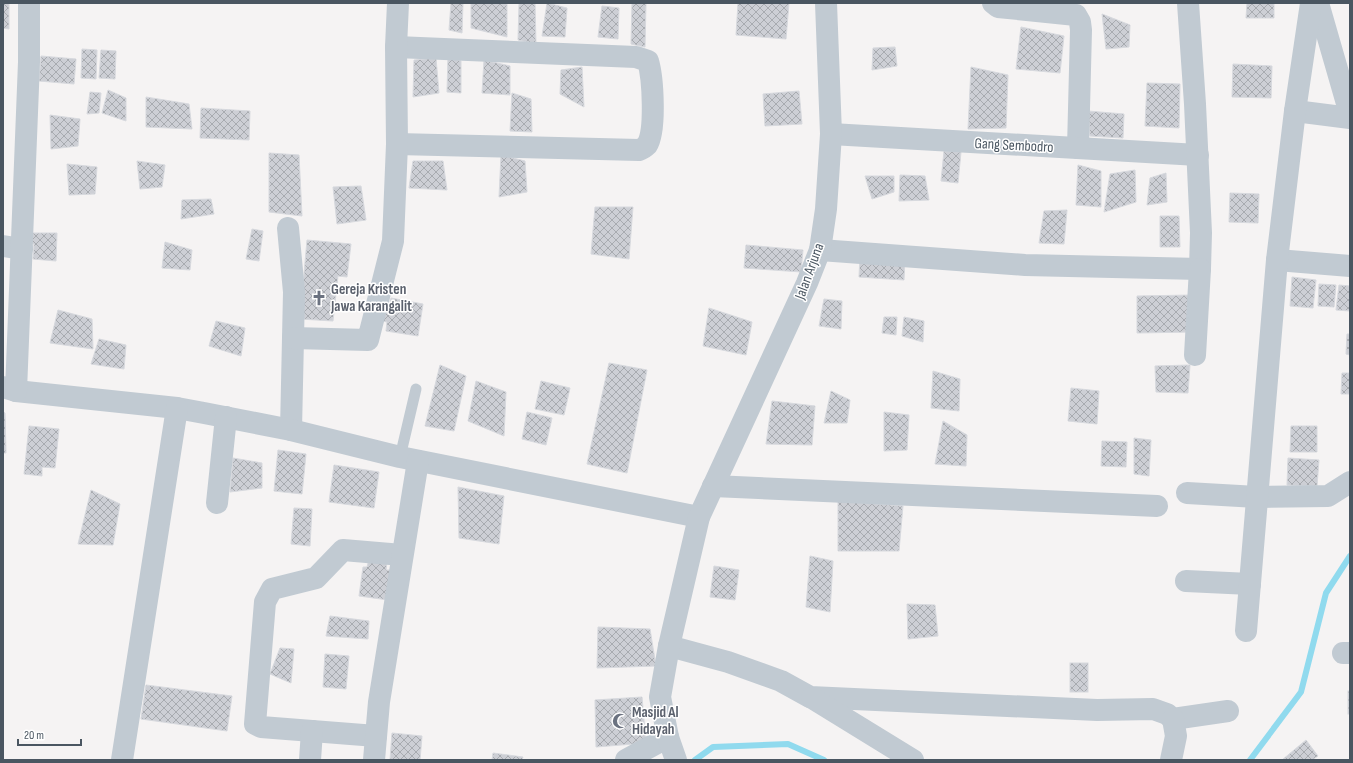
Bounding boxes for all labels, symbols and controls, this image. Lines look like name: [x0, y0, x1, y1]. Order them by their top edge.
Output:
street label: Gang Sembodro: [974, 134, 1054, 157]
street label: Jalan Arjuna: [790, 240, 828, 303]
place label: Gereja Kristen Jawa Karangalit: [330, 280, 412, 316]
church icon: Gereja Kristen Jawa Karangalit: [310, 289, 328, 307]
place label: Masjid Al Hidayah: [632, 703, 679, 739]
mosque icon: Masjid Al Hidayah: [611, 712, 629, 730]
scale bar: [18, 721, 81, 747]
text: 20 m: [24, 728, 44, 743]

